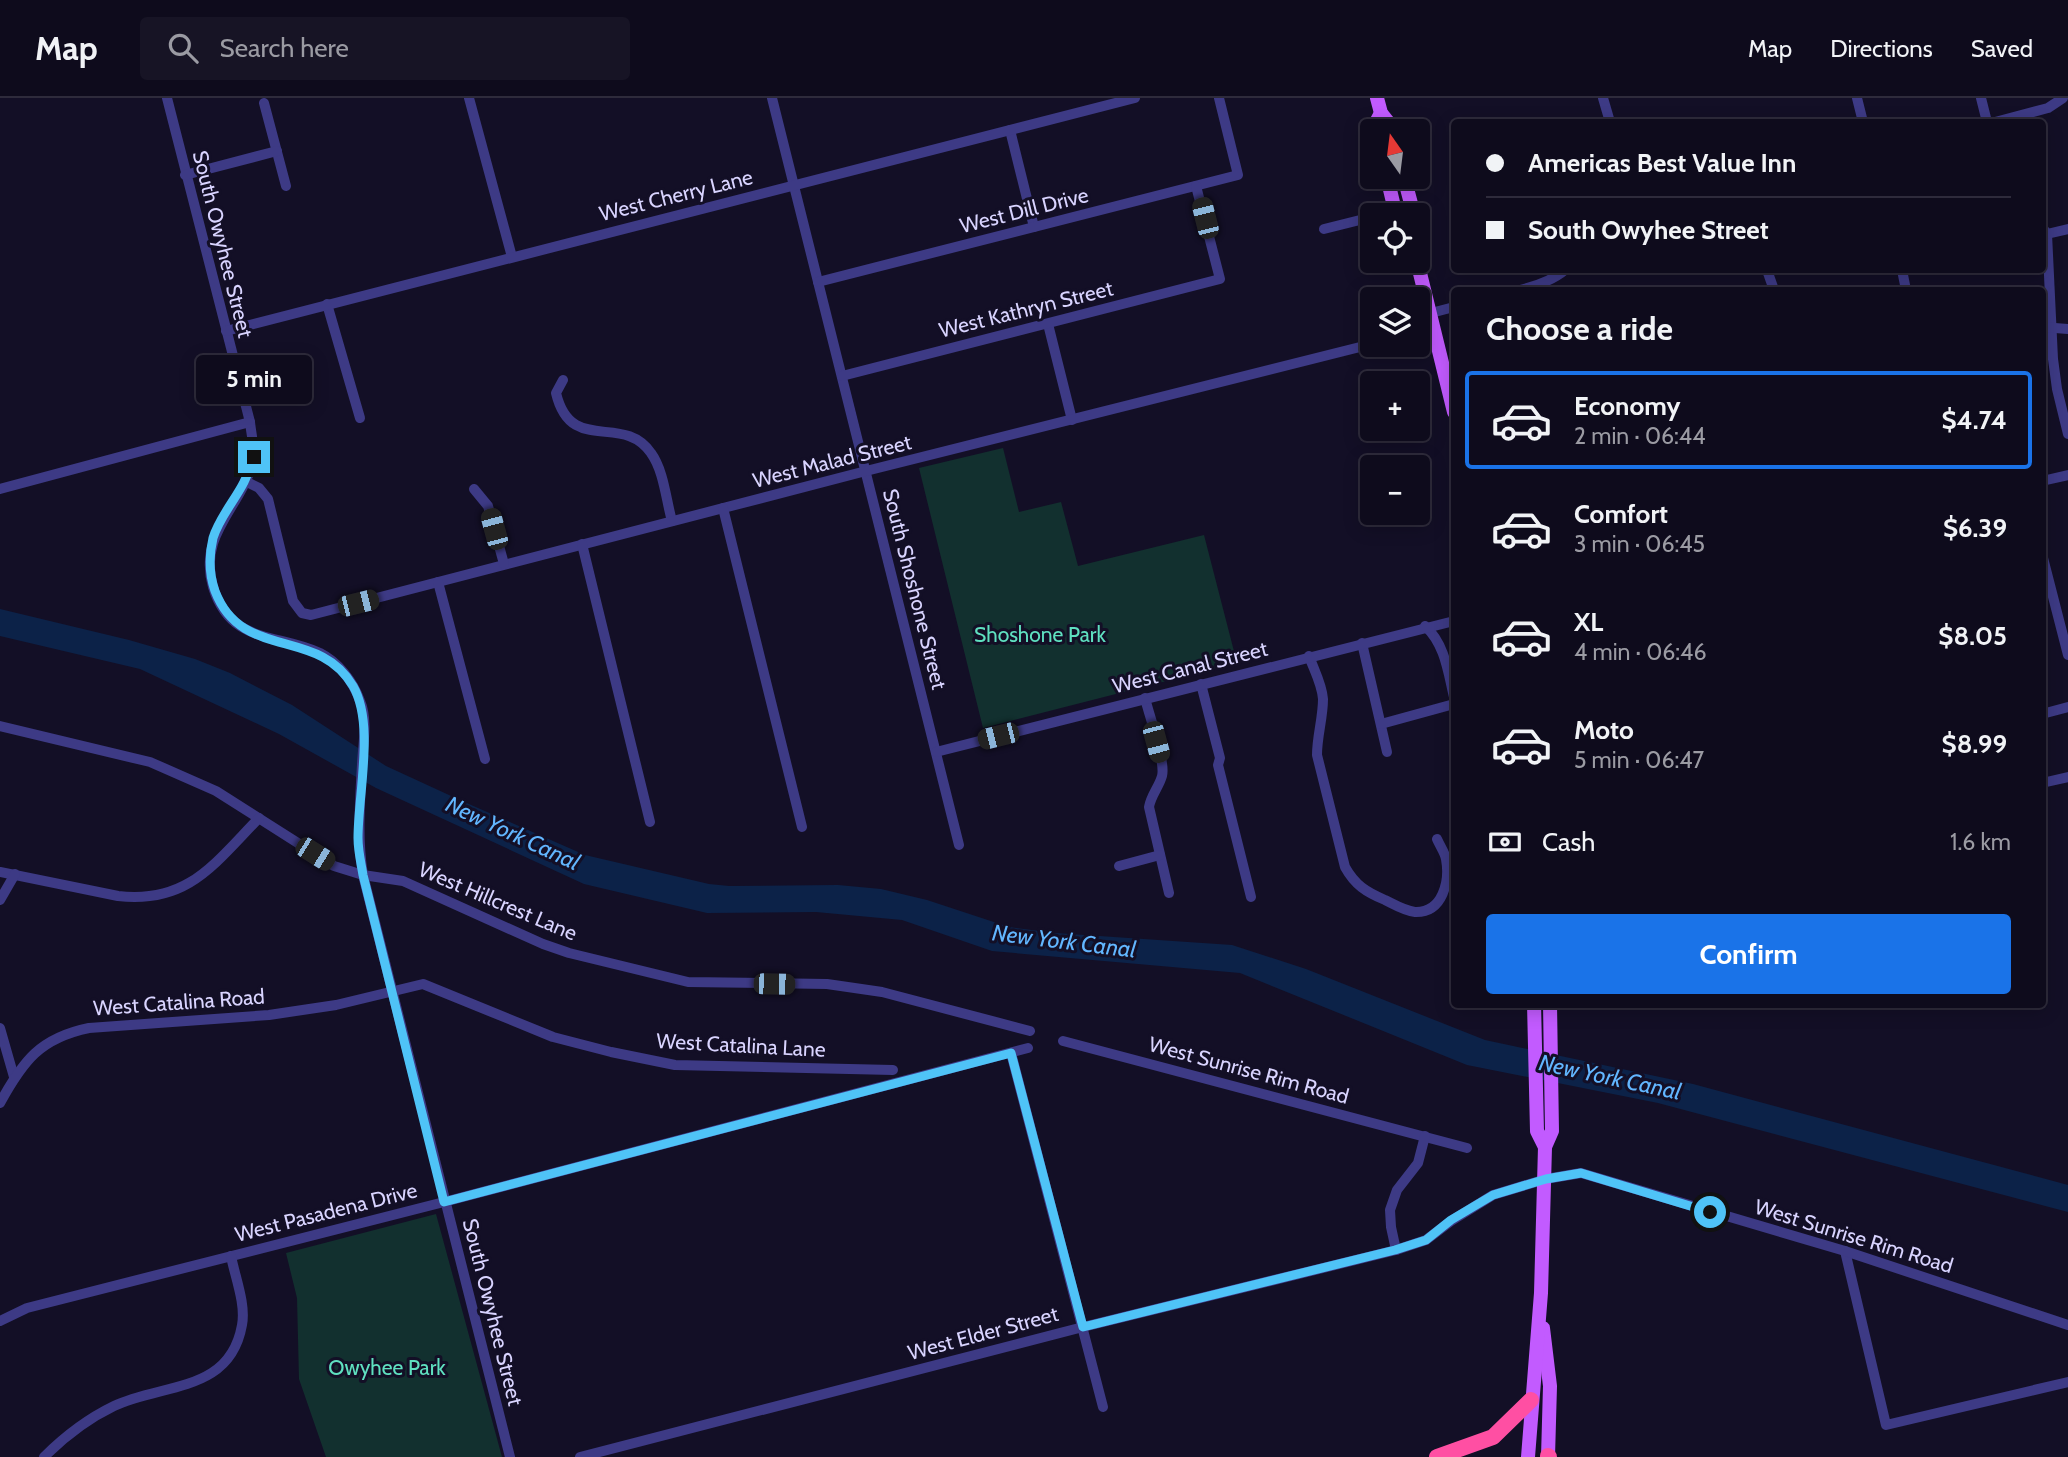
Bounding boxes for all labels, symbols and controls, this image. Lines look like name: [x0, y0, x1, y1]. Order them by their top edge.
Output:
search box: [140, 17, 630, 80]
text: Map: [35, 28, 98, 68]
icon: search: [164, 29, 202, 67]
text: Search here: [220, 32, 349, 64]
text: Map: [1748, 34, 1792, 63]
text: Directions: [1830, 34, 1933, 63]
text: Saved: [1971, 34, 2033, 63]
north arrow: [1360, 119, 1430, 189]
map controls: [1360, 119, 1430, 525]
text: Americas Best Value Inn: [1528, 147, 1796, 179]
street label: South Owyhee Street: [188, 148, 258, 340]
street label: West Cherry Lane: [597, 164, 755, 226]
street label: West Dill Drive: [957, 182, 1091, 238]
car: [1190, 195, 1221, 241]
button: locate: [1360, 203, 1430, 273]
text: South Owyhee Street: [1528, 214, 1769, 246]
street label: West Kathryn Street: [937, 275, 1115, 343]
button: layers: [1360, 287, 1430, 357]
text: Choose a ride: [1486, 309, 1673, 348]
callout: 5 min: [196, 356, 312, 404]
text: 5 min: [226, 365, 282, 393]
button: +: [1360, 371, 1430, 441]
icon: car: [1490, 389, 1553, 452]
text: Economy: [1574, 390, 1680, 422]
text: $4.74: [1941, 404, 2007, 436]
text: 2 min · 06:44: [1574, 422, 1705, 450]
street label: West Malad Street: [750, 429, 914, 493]
route end: [238, 441, 270, 473]
button: −: [1360, 455, 1430, 525]
street label: South Shoshone Street: [878, 486, 952, 692]
icon: car: [1490, 497, 1553, 560]
text: Comfort: [1574, 498, 1668, 530]
car: [479, 506, 510, 552]
text: $6.39: [1943, 512, 2007, 544]
text: 3 min · 06:45: [1574, 530, 1705, 558]
car: [336, 588, 381, 618]
icon: car: [1490, 605, 1553, 668]
text: XL: [1574, 606, 1603, 638]
text: $8.05: [1938, 620, 2007, 652]
park label: Shoshone Park: [974, 622, 1106, 647]
street label: West Canal Street: [1110, 636, 1270, 698]
text: 4 min · 06:46: [1574, 638, 1706, 666]
icon: car: [1490, 713, 1553, 776]
text: Moto: [1574, 714, 1634, 746]
car: [1141, 719, 1172, 765]
car: [976, 721, 1021, 751]
text: $8.99: [1942, 728, 2007, 760]
text: 5 min · 06:47: [1574, 746, 1704, 774]
water label: New York Canal: [442, 790, 585, 876]
icon: cash: [1486, 823, 1524, 861]
text: Cash: [1542, 826, 1595, 858]
text: 1.6 km: [1950, 828, 2011, 856]
car: [292, 834, 339, 874]
street label: West Hillcrest Lane: [415, 856, 581, 946]
button: Confirm: [1486, 914, 2011, 994]
water label: New York Canal: [991, 918, 1138, 964]
car: [753, 973, 796, 995]
street label: West Catalina Road: [92, 984, 266, 1020]
street label: West Catalina Lane: [656, 1028, 826, 1062]
street label: West Sunrise Rim Road: [1146, 1031, 1352, 1109]
water label: New York Canal: [1536, 1048, 1684, 1106]
street label: West Pasadena Drive: [232, 1177, 420, 1247]
street label: West Sunrise Rim Road: [1752, 1194, 1956, 1278]
route start: [1694, 1196, 1726, 1228]
street label: South Owyhee Street: [458, 1216, 528, 1408]
street label: West Elder Street: [905, 1301, 1061, 1365]
park label: Owyhee Park: [328, 1355, 446, 1380]

